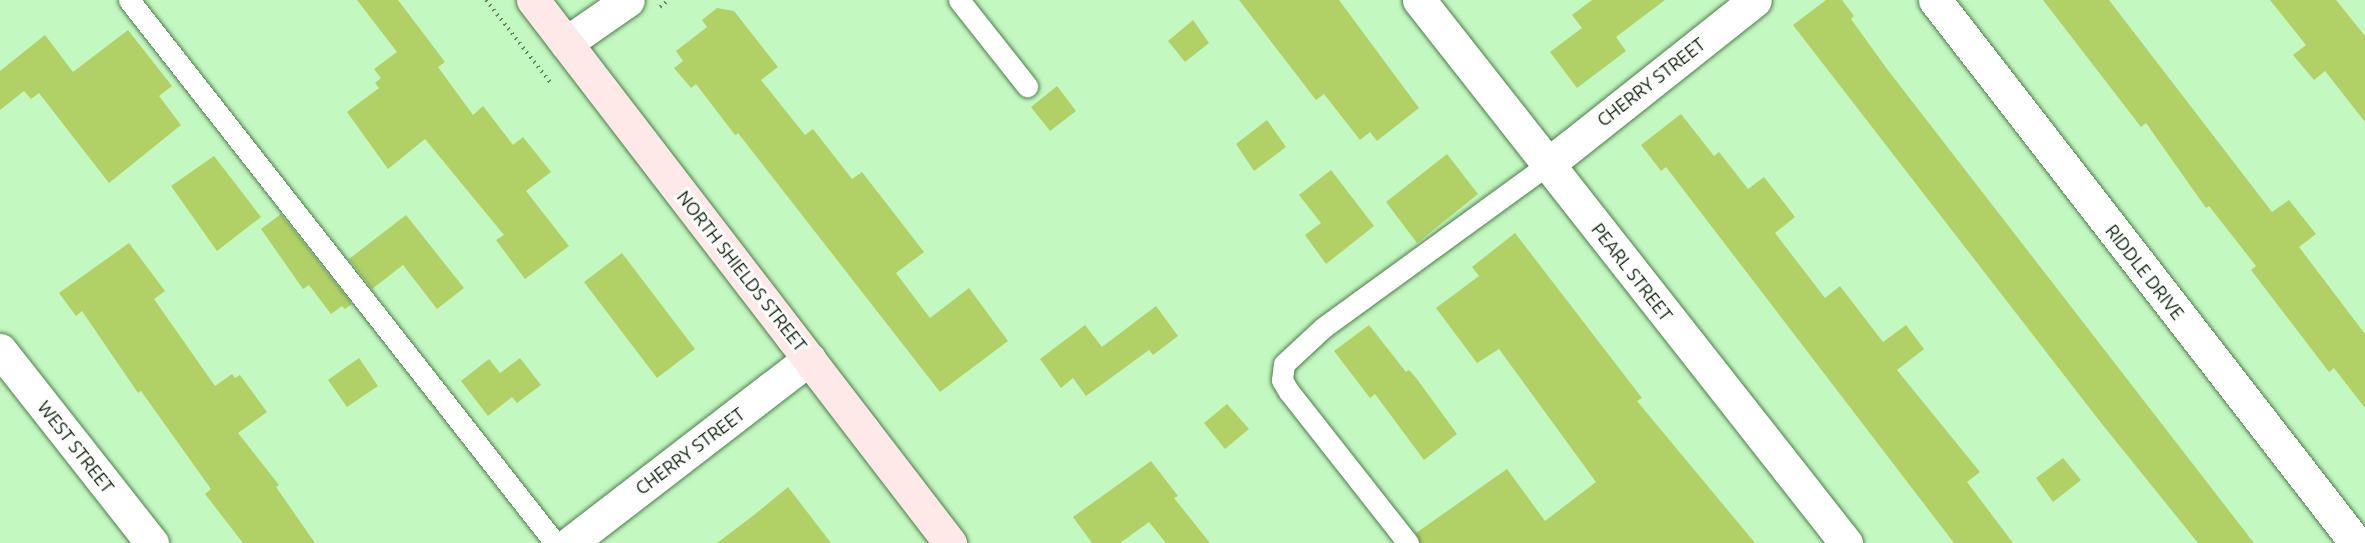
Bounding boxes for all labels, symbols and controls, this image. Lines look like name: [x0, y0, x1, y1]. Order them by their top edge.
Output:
street label: CHERRY STREET: [1593, 33, 1709, 131]
street label: NORTH SHIELDS STREET: [673, 186, 811, 356]
street label: PEARL STREET: [1587, 219, 1677, 325]
street label: RIDDLE DRIVE: [2101, 220, 2189, 324]
street label: WEST STREET: [33, 397, 119, 497]
street label: CHERRY STREET: [631, 403, 749, 499]

